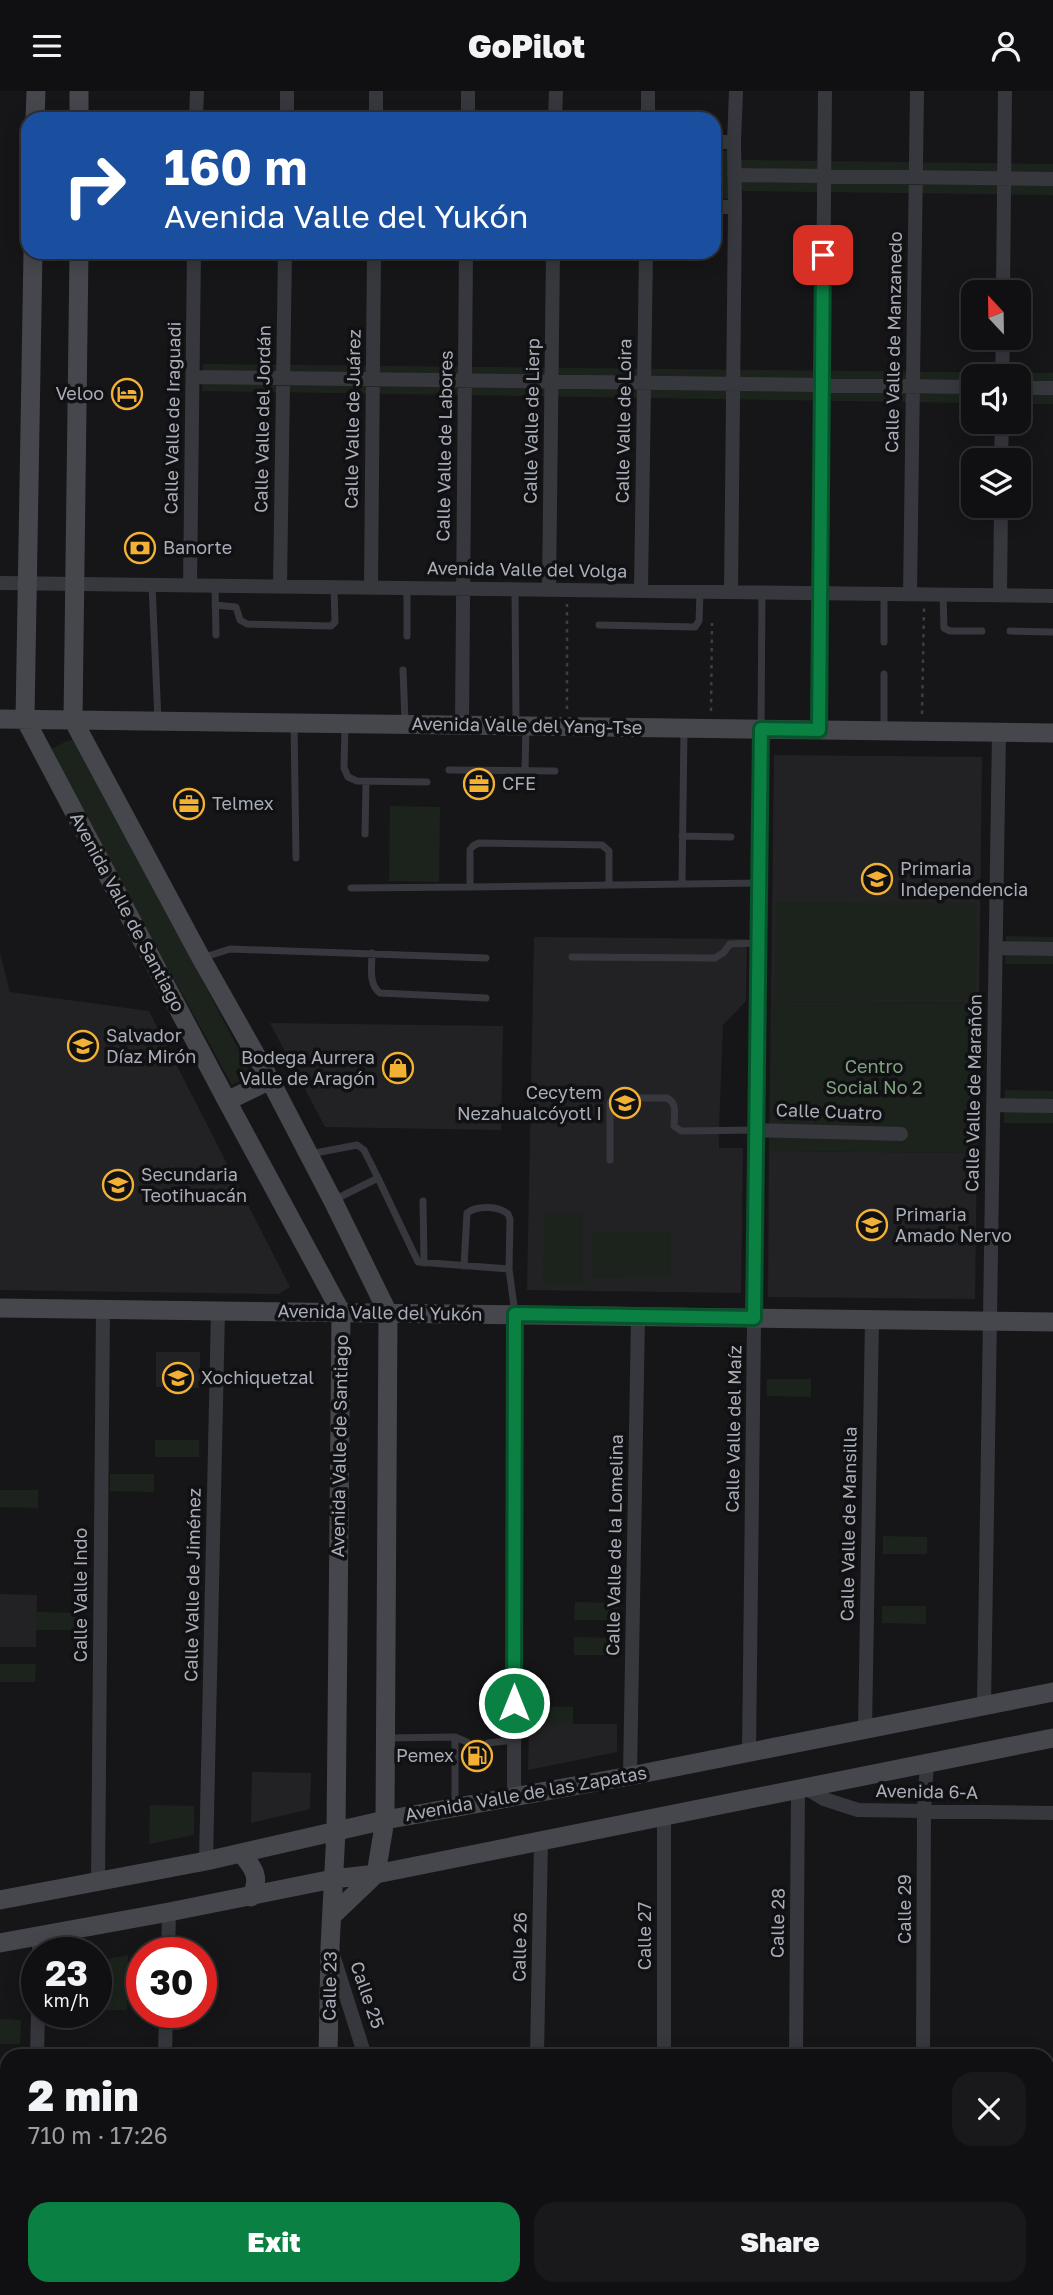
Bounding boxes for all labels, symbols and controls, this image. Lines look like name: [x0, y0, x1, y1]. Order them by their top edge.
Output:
icon: menu: [28, 27, 66, 65]
text: GoPilot: [468, 27, 585, 65]
icon: person: [987, 27, 1025, 65]
text: 160 m: [164, 137, 307, 196]
icon: right: [49, 140, 140, 231]
text: Avenida Valle del Yukón: [164, 197, 528, 235]
pin: [793, 225, 853, 285]
street label: Calle Valle de Manzanedo: [880, 231, 906, 453]
icon: arrive: [804, 236, 842, 274]
north arrow: [961, 280, 1031, 350]
map controls: [961, 280, 1031, 518]
street label: Calle Valle de Iraguadi: [159, 321, 185, 515]
street label: Calle Valle del Jordán: [249, 325, 275, 513]
street label: Calle Valle de Juárez: [339, 329, 365, 509]
street label: Calle Valle de Lierp: [519, 338, 543, 504]
street label: Calle Valle de Loira: [611, 338, 635, 504]
street label: Calle Valle de Labores: [431, 350, 457, 542]
button: sound: [961, 364, 1031, 434]
hotel icon: Veloo: [110, 377, 144, 411]
place label: Veloo: [55, 382, 104, 404]
button: layers: [961, 448, 1031, 518]
bank icon: Banorte: [123, 531, 157, 565]
place label: Banorte: [163, 536, 232, 558]
street label: Avenida Valle del Volga: [427, 556, 627, 582]
street label: Avenida Valle del Yang-Tse: [411, 712, 643, 738]
office icon: CFE: [462, 767, 496, 801]
place label: CFE: [502, 772, 536, 794]
office icon: Telmex: [172, 787, 206, 821]
place label: Telmex: [212, 792, 274, 814]
street label: Avenida Valle de Santiago: [66, 808, 190, 1015]
place label: Primaria Independencia: [900, 857, 1028, 900]
school or university icon: Primaria Independencia: [860, 862, 894, 896]
street label: Calle Valle de Marañón: [960, 994, 986, 1192]
place label: Salvador Díaz Mirón: [106, 1024, 196, 1067]
school or university icon: Salvador Díaz Mirón: [66, 1029, 100, 1063]
place label: Bodega Aurrera Valle de Aragón: [240, 1046, 375, 1089]
shop icon: Bodega Aurrera Valle de Aragón: [381, 1051, 415, 1085]
park label: Centro Social No 2: [826, 1055, 922, 1098]
place label: Cecytem Nezahualcóyotl I: [457, 1081, 602, 1124]
school or university icon: Cecytem Nezahualcóyotl I: [608, 1086, 642, 1120]
street label: Calle Cuatro: [775, 1098, 883, 1124]
place label: Secundaria Teotihuacán: [141, 1163, 247, 1206]
school or university icon: Secundaria Teotihuacán: [101, 1168, 135, 1202]
place label: Primaria Amado Nervo: [895, 1203, 1012, 1246]
school or university icon: Primaria Amado Nervo: [855, 1208, 889, 1242]
street label: Avenida Valle del Yukón: [277, 1299, 483, 1325]
street label: Avenida Valle de Santiago: [326, 1334, 352, 1558]
street label: Calle Valle del Maíz: [721, 1345, 745, 1513]
school or university icon: Xochiquetzal: [161, 1361, 195, 1395]
place label: Xochiquetzal: [201, 1366, 314, 1388]
street label: Calle Valle de Mansilla: [835, 1426, 861, 1622]
street label: Calle Valle de la Lomelina: [601, 1434, 627, 1656]
street label: Calle Valle de Jiménez: [179, 1488, 205, 1682]
street label: Calle Valle Indo: [69, 1528, 91, 1662]
position arrow: [477, 1666, 551, 1740]
fuel station icon: Pemex: [460, 1739, 494, 1773]
place label: Pemex: [396, 1744, 454, 1766]
street label: Avenida Valle de las Zapatas: [403, 1761, 648, 1825]
street label: Avenida 6-A: [876, 1779, 978, 1803]
street label: Calle 29: [893, 1874, 915, 1944]
street label: Calle 28: [765, 1888, 789, 1958]
street label: Calle 27: [633, 1902, 655, 1970]
street label: Calle 26: [507, 1912, 531, 1982]
speed limit sign: 30: [126, 1937, 217, 2028]
street label: Calle 23: [317, 1951, 341, 2021]
text: 23: [45, 1952, 88, 1994]
street label: Calle 25: [346, 1958, 390, 2031]
text: km/h: [44, 1989, 89, 2011]
text: 2 min: [28, 2070, 139, 2120]
button: close: [952, 2072, 1026, 2146]
text: 710 m · 17:26: [28, 2121, 168, 2149]
button: Exit: [28, 2202, 520, 2282]
button: Share: [534, 2202, 1026, 2282]

